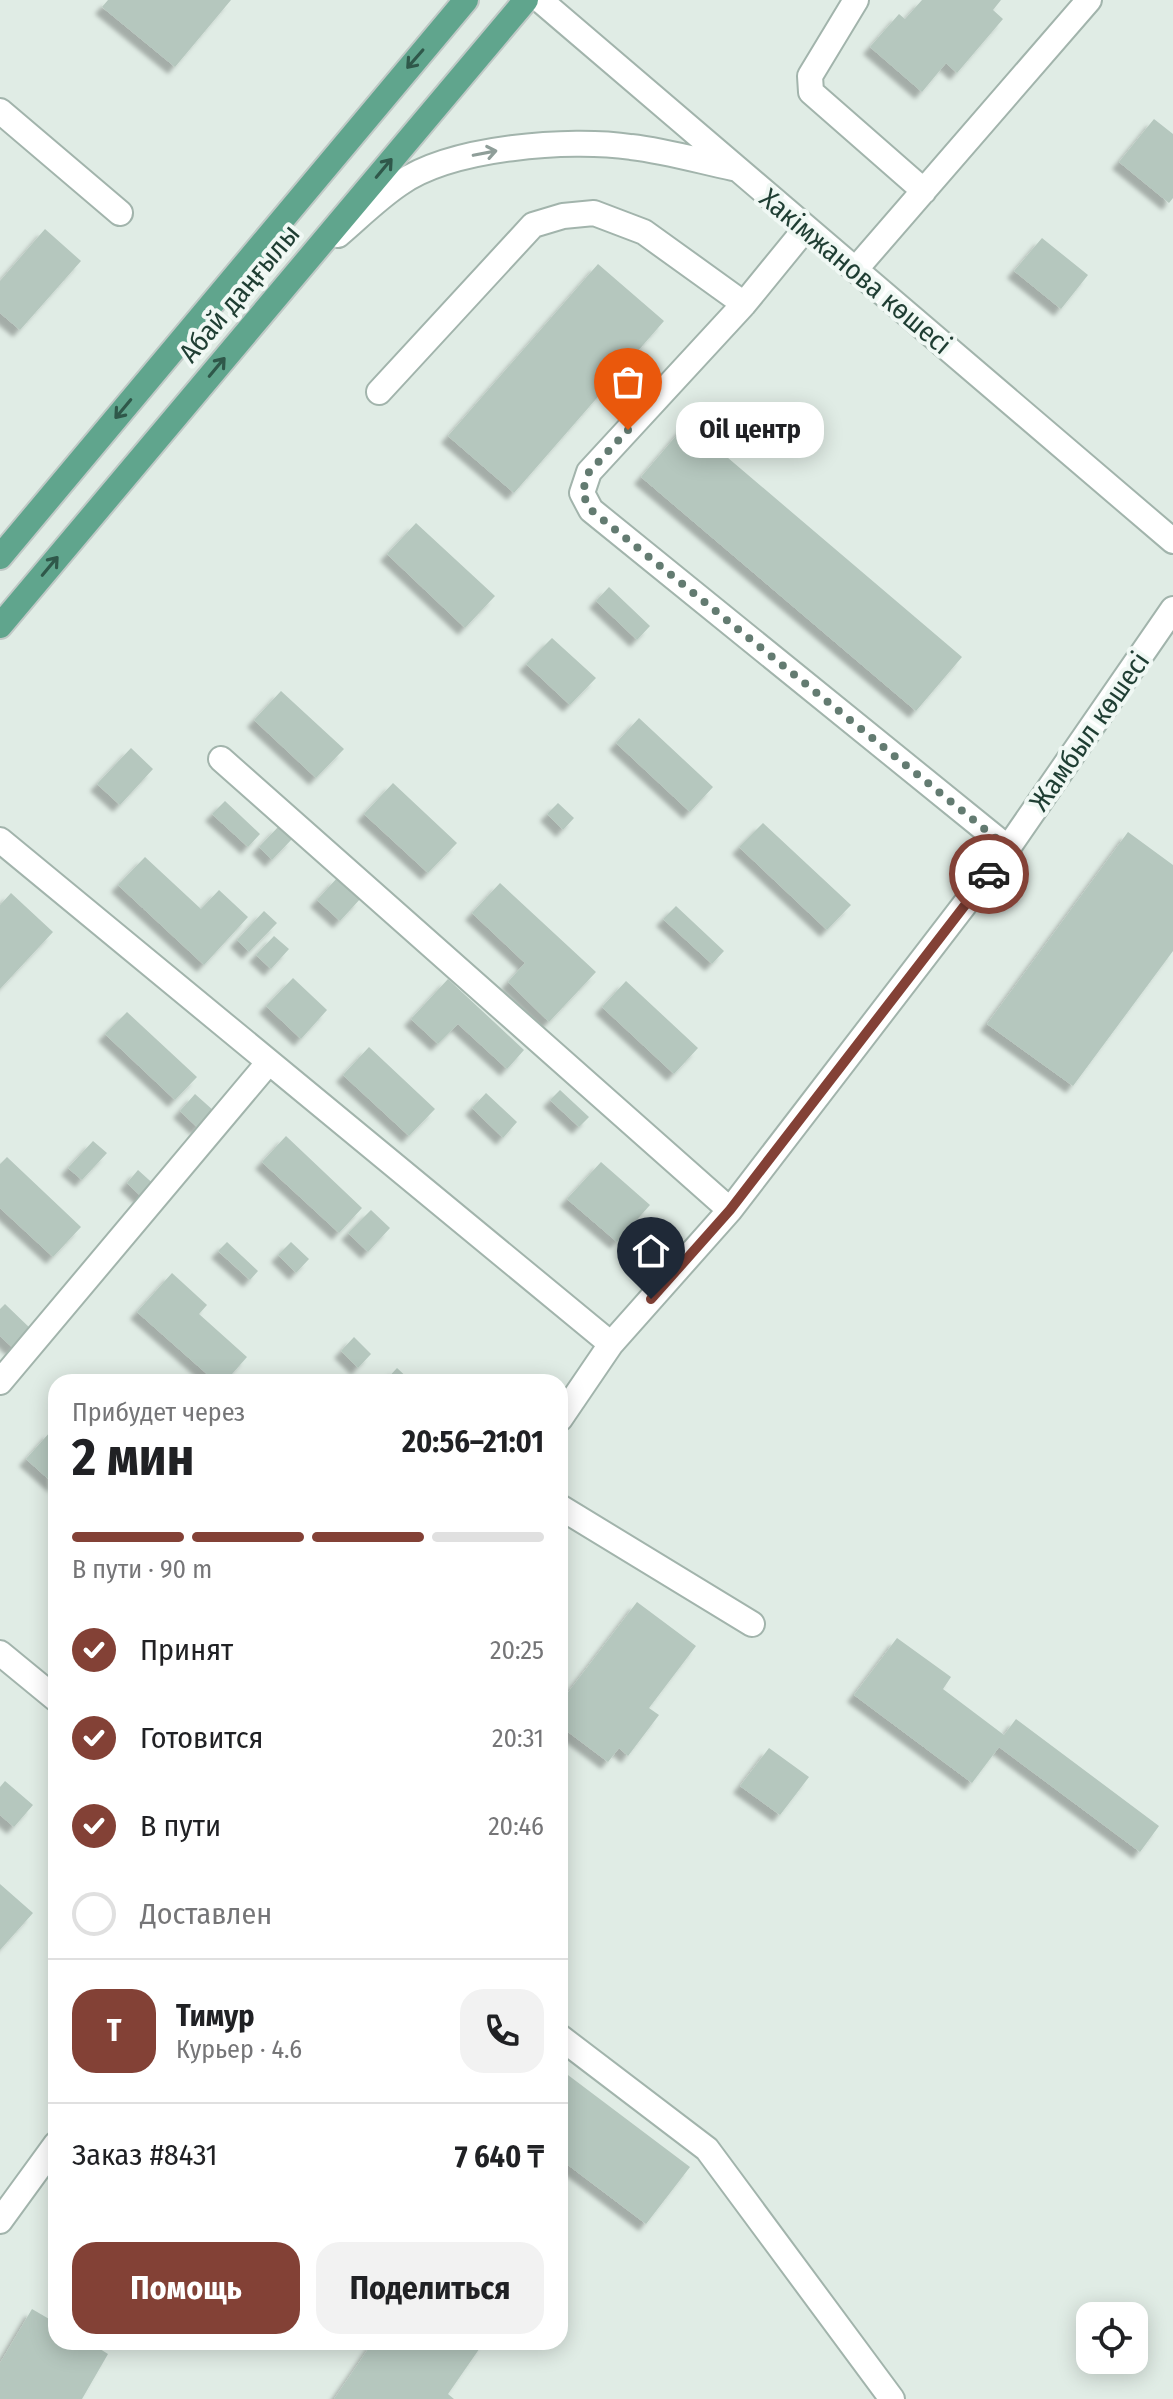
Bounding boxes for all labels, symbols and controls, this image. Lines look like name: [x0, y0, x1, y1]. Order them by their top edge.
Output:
one-way arrow: [406, 48, 424, 68]
one-way arrow: [472, 145, 497, 160]
one-way arrow: [375, 158, 393, 179]
street label: Хакімжанова көшесі: [753, 182, 958, 361]
street label: Абай даңғылы: [172, 218, 307, 369]
pin: [594, 348, 662, 430]
one-way arrow: [207, 356, 225, 377]
icon: bag: [606, 360, 650, 404]
one-way arrow: [114, 399, 132, 419]
callout: Oil центр: [676, 402, 824, 458]
text: Oil центр: [699, 414, 801, 445]
one-way arrow: [41, 557, 59, 577]
street label: Жамбыл көшесі: [1023, 646, 1156, 817]
courier: [949, 834, 1029, 914]
icon: car: [967, 852, 1011, 896]
pin: [617, 1217, 685, 1299]
icon: home: [629, 1229, 673, 1273]
text: Прибудет через: [72, 1397, 245, 1428]
text: 20:56–21:01: [402, 1424, 544, 1460]
text: 2 мин: [72, 1426, 194, 1489]
text: В пути · 90 m: [72, 1554, 212, 1585]
icon: check: [72, 1628, 116, 1672]
text: Принят: [140, 1632, 233, 1668]
text: 20:25: [490, 1635, 544, 1666]
icon: check: [72, 1716, 116, 1760]
text: Готовится: [140, 1720, 263, 1756]
text: 20:31: [492, 1723, 544, 1754]
icon: check: [72, 1804, 116, 1848]
text: В пути: [140, 1808, 221, 1844]
text: 20:46: [488, 1811, 544, 1842]
text: Доставлен: [140, 1896, 272, 1932]
button: phone: [460, 1989, 544, 2073]
text: Тимур: [176, 1998, 255, 2034]
text: Т: [107, 2013, 121, 2049]
text: Курьер · 4.6: [176, 2034, 302, 2065]
text: Заказ #8431: [72, 2137, 217, 2173]
text: 7 640 ₸: [455, 2139, 544, 2175]
button: Помощь: [72, 2242, 300, 2334]
button: Поделиться: [316, 2242, 544, 2334]
map controls: [1076, 2302, 1148, 2374]
button: locate: [1076, 2302, 1148, 2374]

